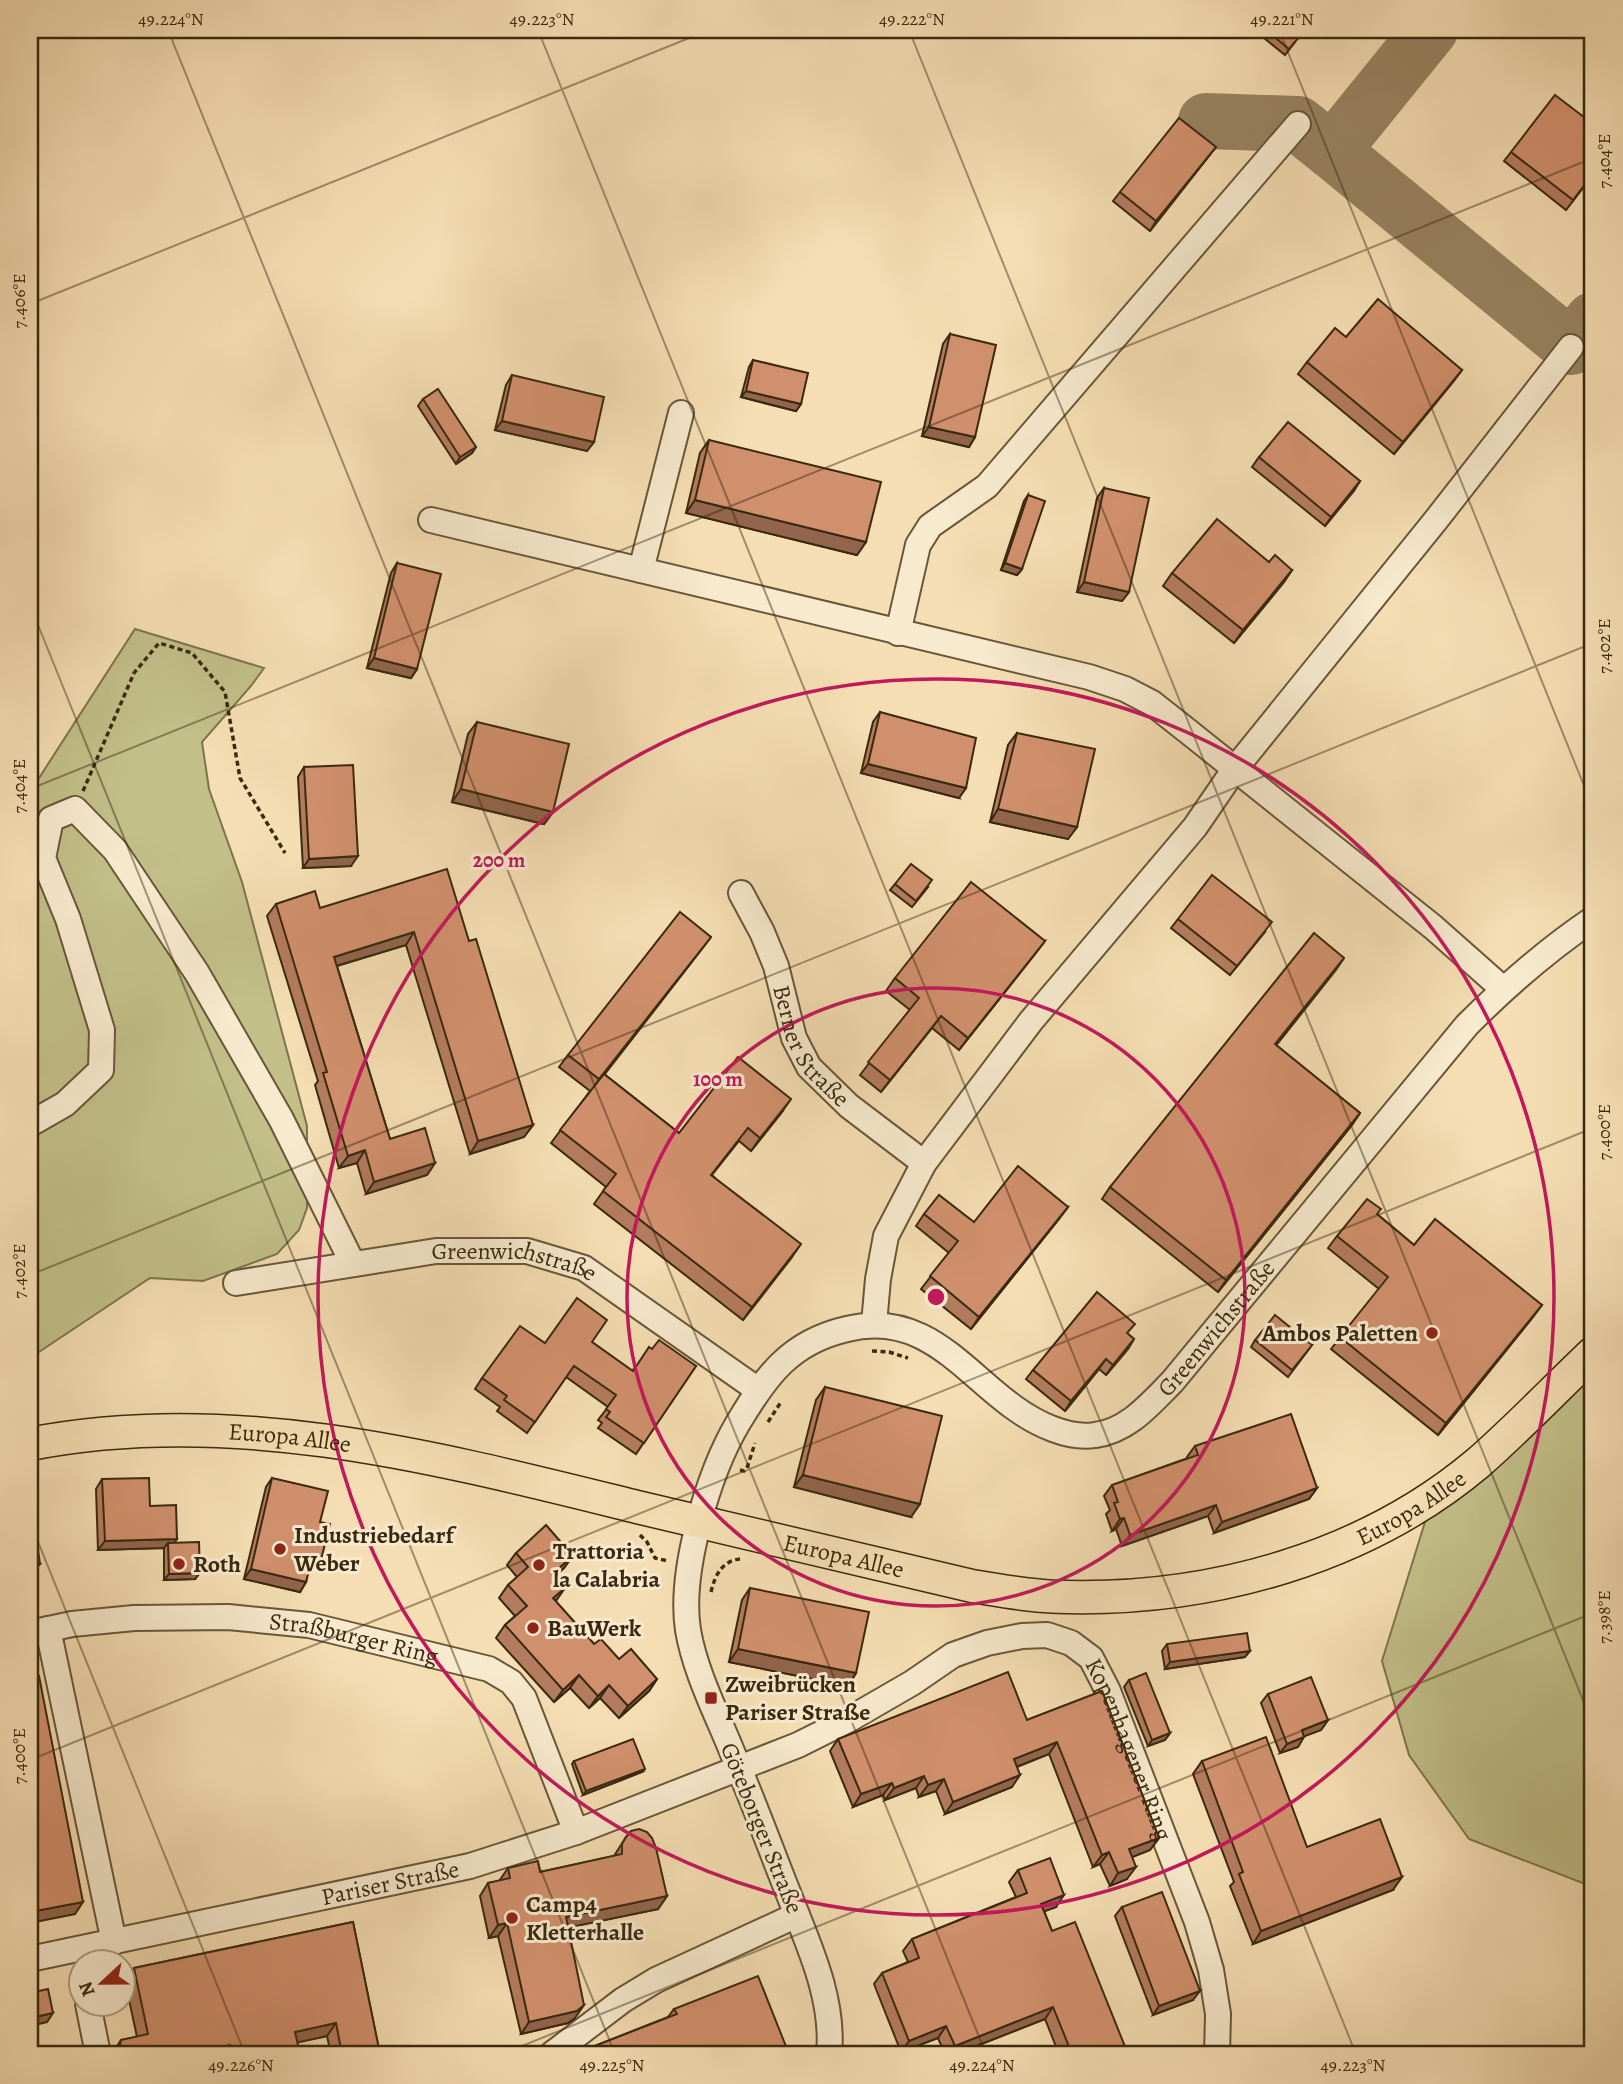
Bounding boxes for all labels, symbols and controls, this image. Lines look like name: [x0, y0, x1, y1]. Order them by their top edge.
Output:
text: 49.224°N: [138, 7, 204, 31]
text: 49.223°N: [510, 7, 574, 31]
text: 49.222°N: [879, 7, 945, 31]
text: 49.221°N: [1250, 7, 1314, 31]
text: 7.404°E: [1592, 133, 1616, 189]
text: 7.406°E: [7, 273, 31, 329]
text: 7.402°E: [1592, 618, 1616, 674]
text: 7.404°E: [7, 758, 31, 814]
text: 200 m: [473, 846, 526, 874]
street label: Berner Straße: [765, 982, 857, 1114]
text: 100 m: [693, 1065, 743, 1093]
text: 7.400°E: [1592, 1104, 1616, 1160]
street label: Greenwichstraße: [431, 1235, 604, 1289]
text: 7.402°E: [7, 1243, 31, 1299]
street label: Greenwichstraße: [1150, 1254, 1282, 1404]
centre of rings: [924, 1285, 948, 1309]
place label: Ambos Paletten: [1261, 1317, 1418, 1349]
marker: Ambos Paletten: [1424, 1325, 1440, 1341]
street label: Europa Allee: [228, 1415, 353, 1460]
street label: Europa Allee: [1351, 1463, 1473, 1553]
place label: Industriebedarf Weber: [293, 1519, 457, 1579]
street label: Europa Allee: [780, 1527, 907, 1586]
place label: Trattoria la Calabria: [553, 1535, 661, 1595]
marker: Industriebedarf Weber: [272, 1541, 288, 1557]
place label: Roth: [193, 1548, 241, 1580]
marker: Roth: [171, 1556, 187, 1572]
marker: Trattoria la Calabria: [531, 1557, 547, 1573]
text: 7.398°E: [1592, 1590, 1616, 1644]
street label: Straßburger Ring: [268, 1605, 442, 1672]
place label: BauWerk: [547, 1612, 642, 1644]
marker: BauWerk: [525, 1620, 541, 1636]
street label: Kopenhagener Ring: [1078, 1652, 1180, 1845]
place label: Zweibrücken Pariser Straße: [725, 1668, 870, 1728]
marker: Zweibrücken Pariser Straße: [703, 1690, 719, 1706]
text: 7.400°E: [7, 1728, 31, 1784]
street label: Göteborger Straße: [713, 1738, 811, 1918]
street label: Pariser Straße: [318, 1853, 462, 1913]
place label: Camp4 Kletterhalle: [526, 1888, 644, 1948]
marker: Camp4 Kletterhalle: [504, 1910, 520, 1926]
north arrow: [66, 1948, 136, 2018]
text: N: [72, 1978, 102, 2000]
text: 49.226°N: [208, 2053, 274, 2077]
text: 49.225°N: [579, 2053, 645, 2077]
text: 49.224°N: [949, 2053, 1015, 2077]
text: 49.223°N: [1321, 2053, 1385, 2077]

